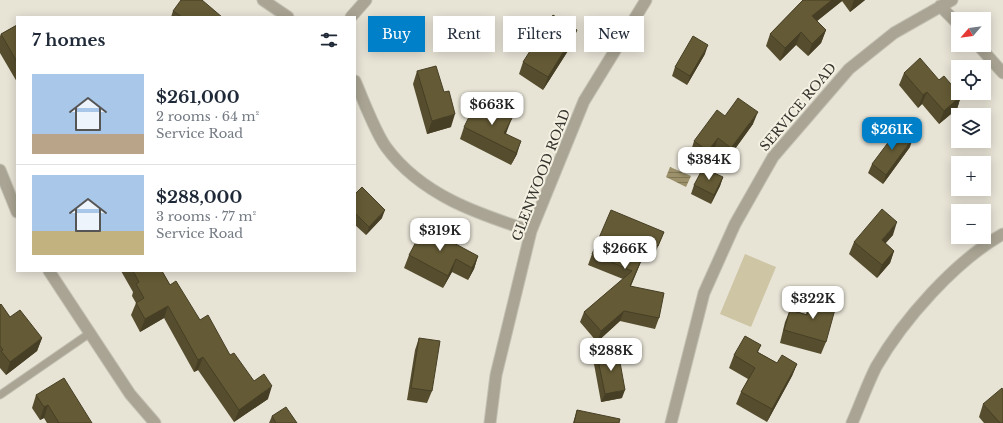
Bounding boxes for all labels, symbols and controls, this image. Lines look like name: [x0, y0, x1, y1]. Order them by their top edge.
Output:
north arrow: [951, 12, 991, 52]
map controls: [951, 12, 991, 244]
chip: Buy: [368, 16, 425, 52]
chip: Rent: [433, 16, 495, 52]
chip: Filters: [503, 16, 576, 52]
chip: New: [584, 16, 644, 52]
icon: filters: [318, 29, 340, 51]
text: 7 homes: [32, 30, 105, 51]
street label: SERVICE ROAD: [756, 59, 840, 155]
button: locate: [951, 60, 991, 100]
text: $261,000: [156, 87, 240, 108]
icon: home: [64, 90, 112, 138]
pin: $663K: [464, 92, 520, 126]
text: $663K: [470, 96, 514, 113]
street label: GLENWOOD ROAD: [508, 107, 574, 243]
text: 2 rooms · 64 m²: [156, 108, 259, 125]
button: layers: [951, 108, 991, 148]
pin: $261K: [864, 117, 920, 151]
text: $261K: [871, 121, 913, 138]
text: Service Road: [156, 125, 243, 142]
pin: $384K: [681, 147, 737, 181]
text: $384K: [687, 151, 731, 168]
button: +: [951, 156, 991, 196]
text: $288,000: [156, 187, 242, 208]
icon: home: [64, 191, 112, 239]
button: −: [951, 204, 991, 244]
text: 3 rooms · 77 m²: [156, 208, 256, 225]
pin: $319K: [412, 218, 468, 252]
text: $319K: [419, 222, 461, 239]
text: Service Road: [156, 225, 243, 242]
pin: $266K: [597, 236, 653, 270]
text: $266K: [602, 240, 648, 257]
pin: $322K: [785, 286, 841, 320]
text: $322K: [791, 290, 835, 307]
pin: $288K: [583, 338, 639, 372]
text: $288K: [589, 342, 633, 359]

